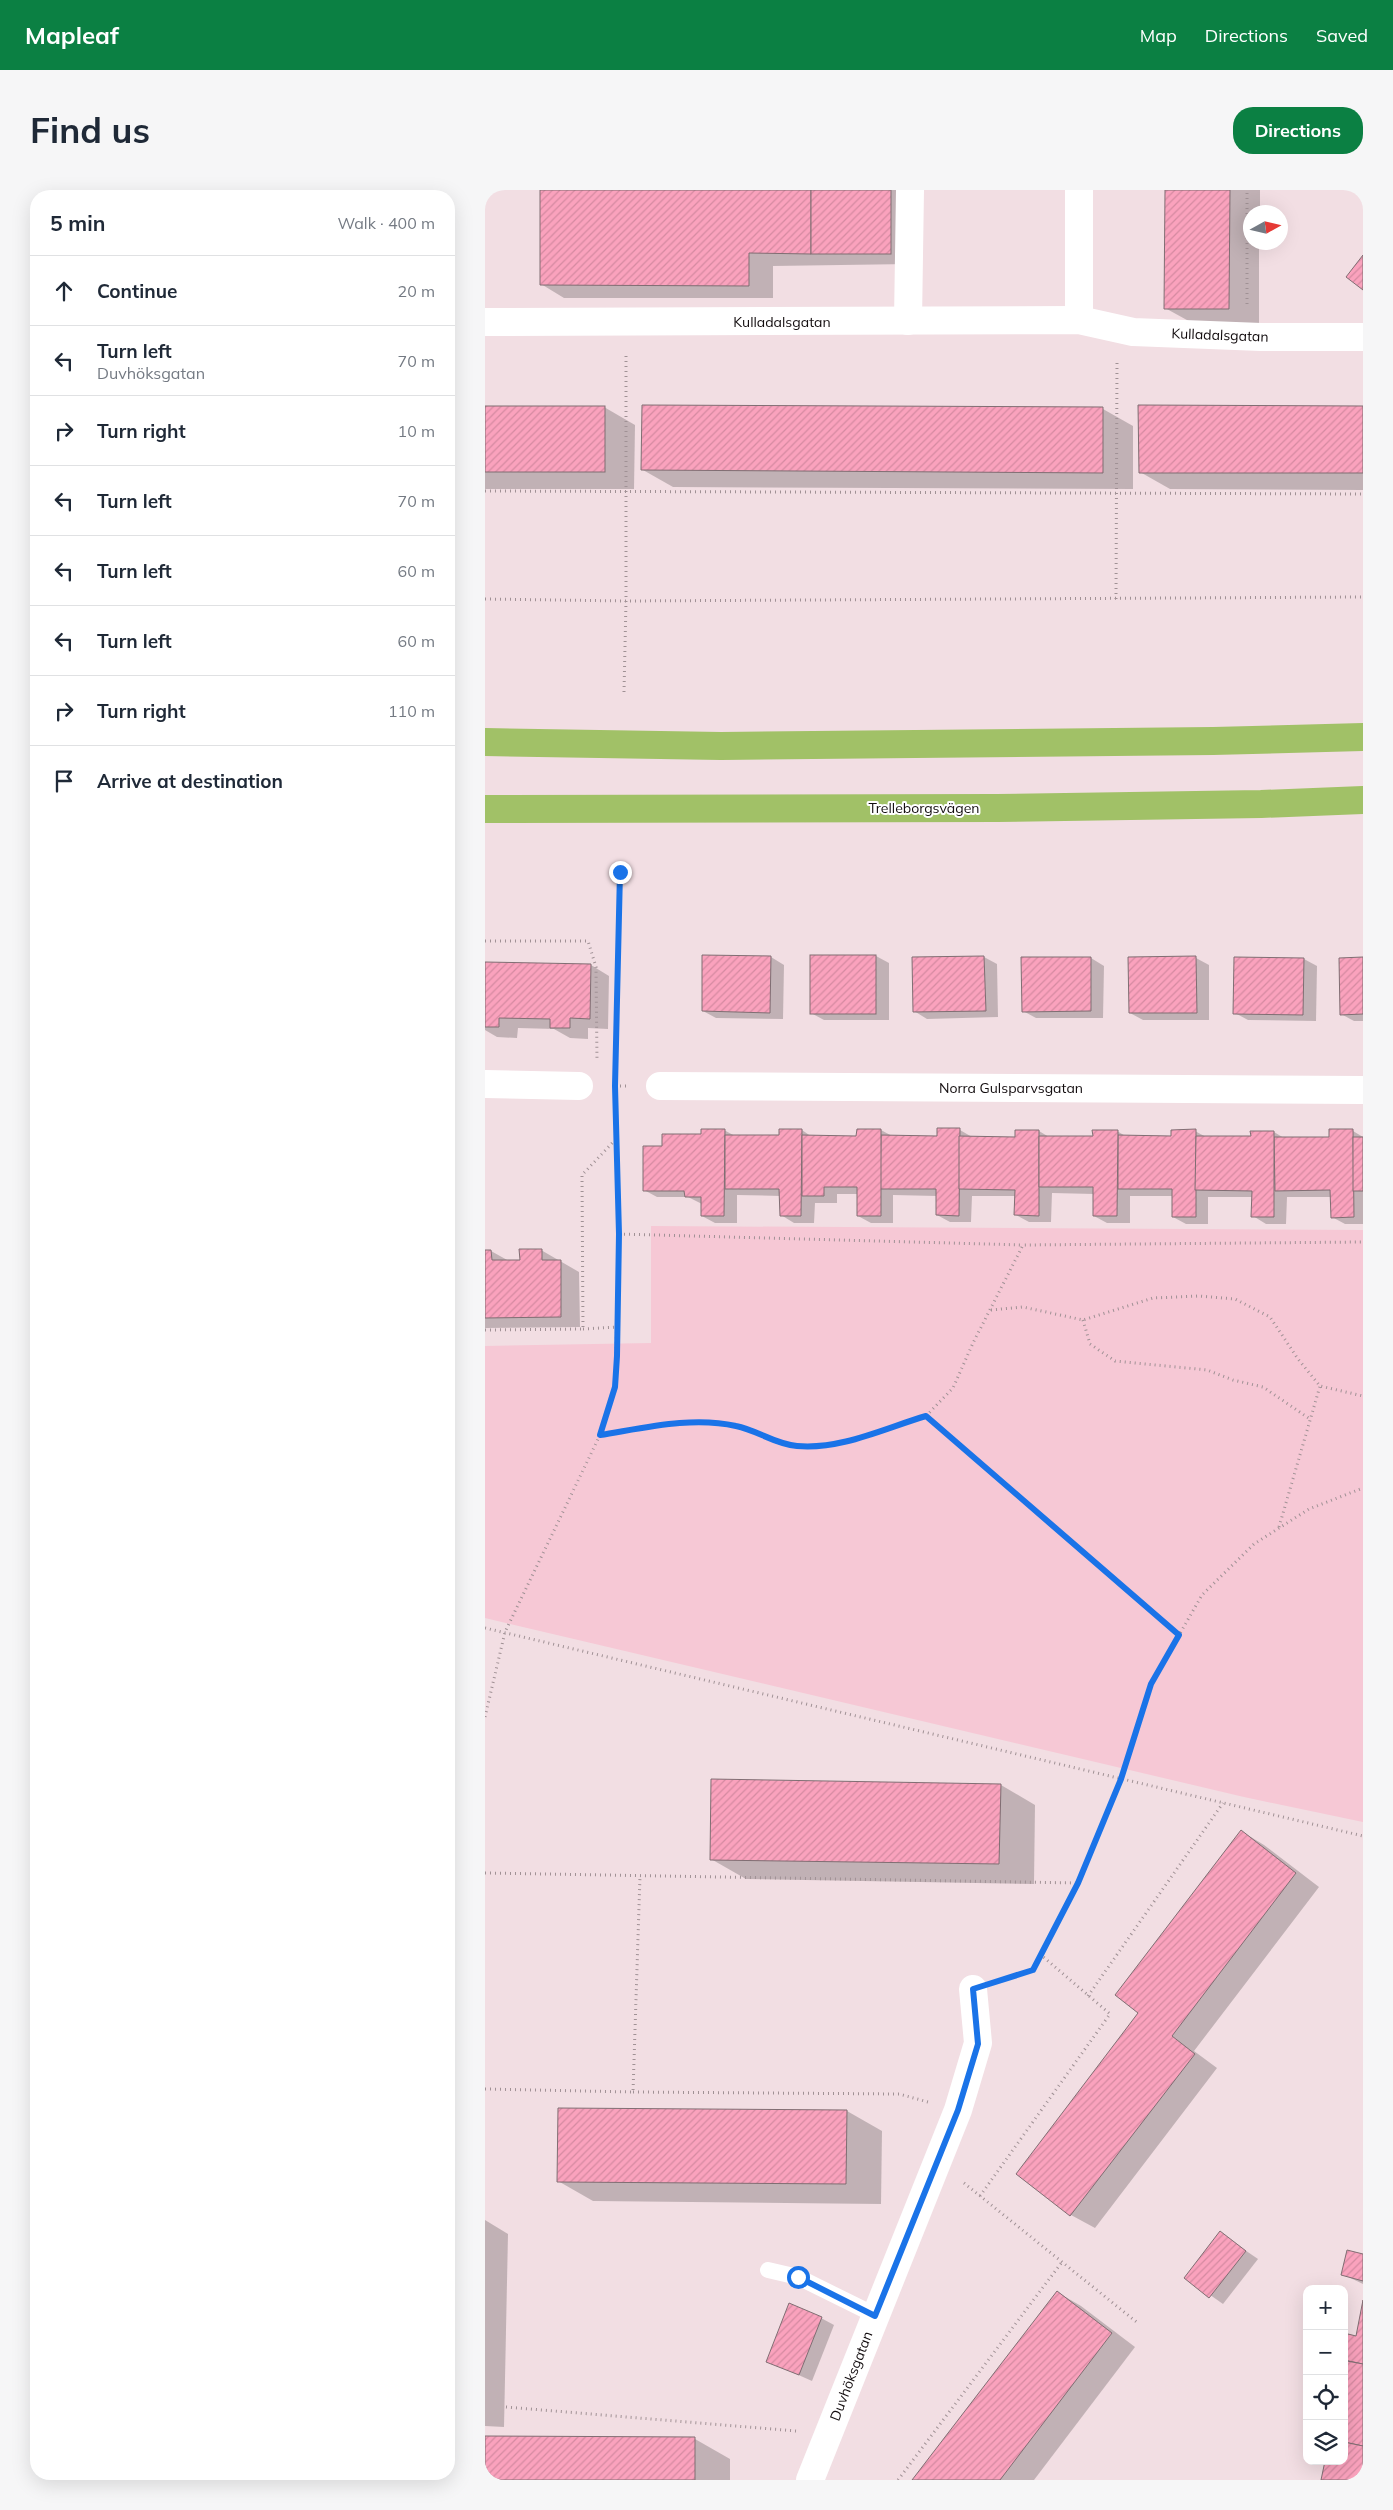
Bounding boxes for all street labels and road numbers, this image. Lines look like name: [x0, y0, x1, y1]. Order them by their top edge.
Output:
street label: Kulladalsgatan: [733, 313, 831, 331]
street label: Kulladalsgatan: [1171, 324, 1269, 346]
street label: Trelleborgsvägen: [868, 799, 980, 817]
street label: Norra Gulsparvsgatan: [939, 1079, 1083, 1097]
street label: Duvhöksgatan: [826, 2329, 876, 2423]

